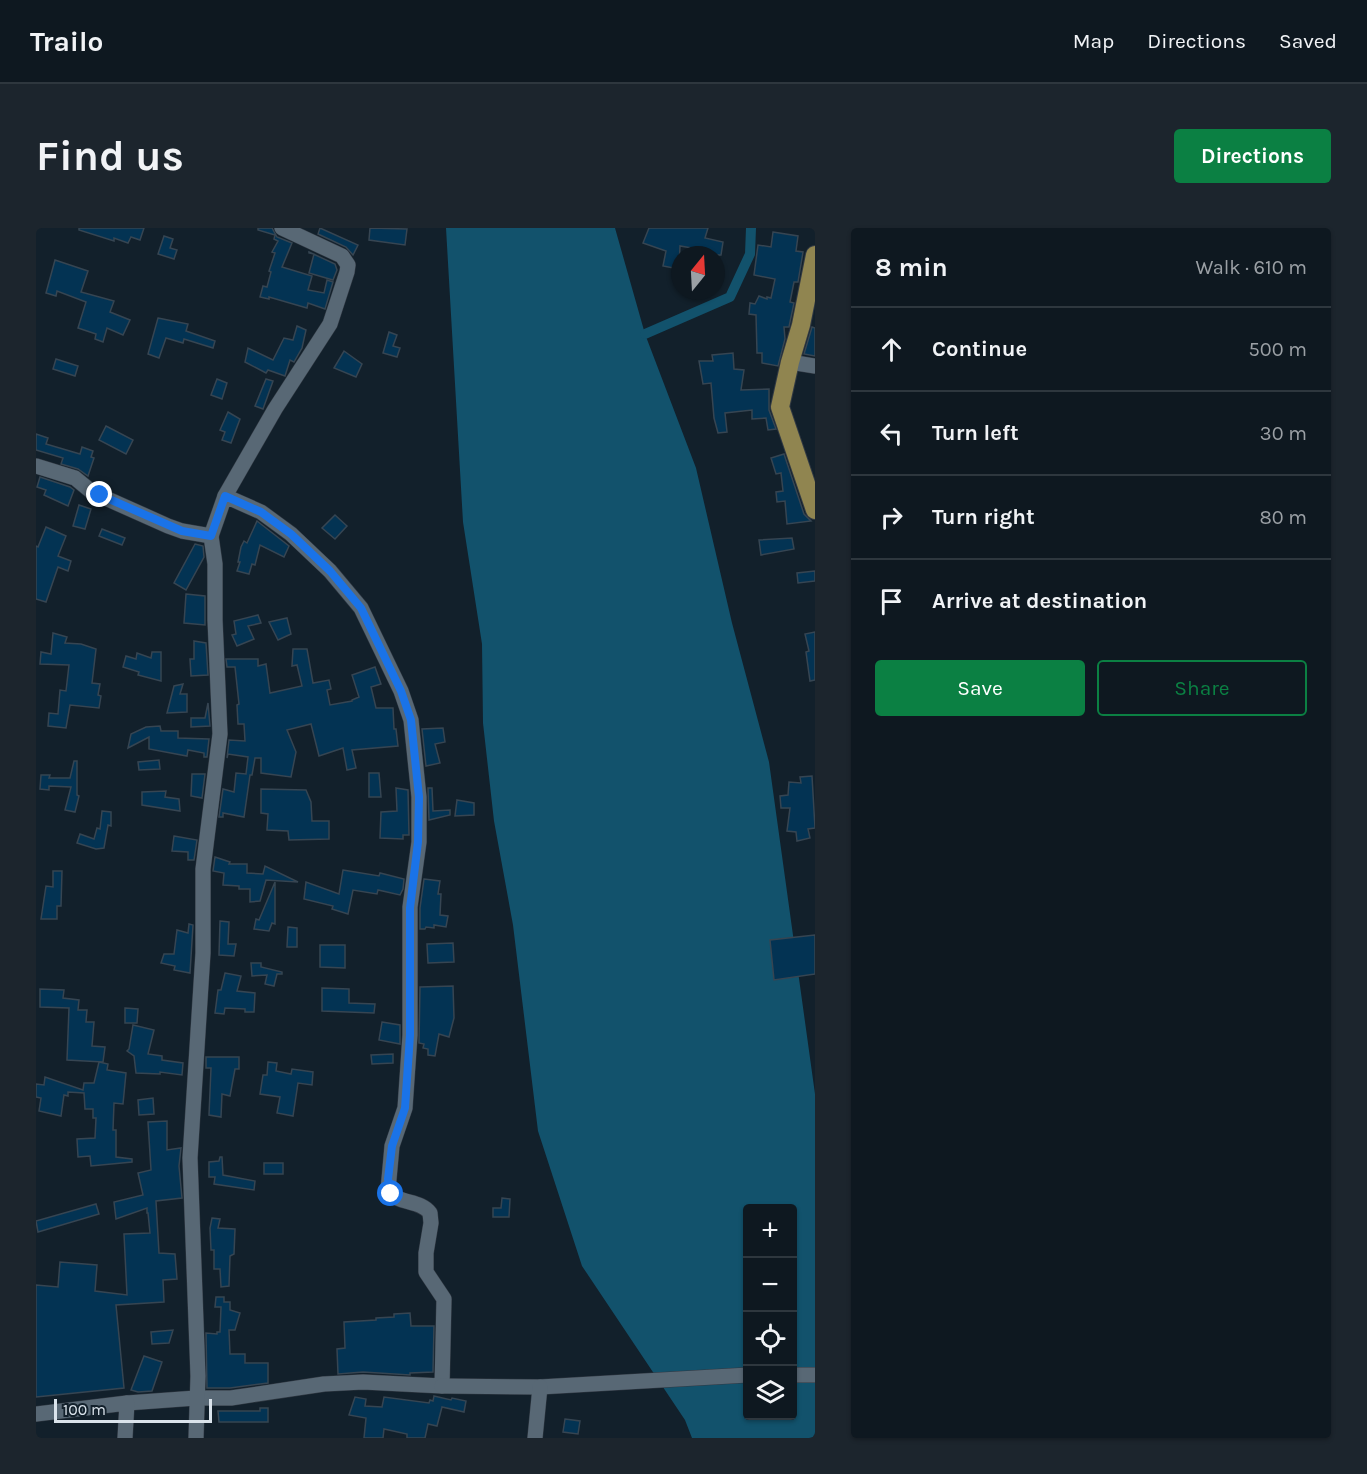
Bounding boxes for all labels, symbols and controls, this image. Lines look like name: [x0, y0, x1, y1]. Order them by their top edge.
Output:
text: Trailo: [30, 25, 103, 58]
text: Map: [1073, 29, 1114, 53]
text: Directions: [1147, 29, 1246, 53]
text: Saved: [1279, 29, 1337, 53]
button: Directions: [1174, 129, 1331, 183]
text: Find us: [36, 131, 184, 181]
north arrow: [671, 246, 725, 300]
text: 8 min: [875, 252, 948, 283]
text: Walk · 610 m: [1195, 256, 1307, 279]
icon: ahead: [875, 333, 908, 366]
text: Continue: [932, 336, 1027, 362]
text: 500 m: [1249, 338, 1307, 361]
icon: left: [875, 417, 908, 450]
text: Turn left: [932, 420, 1019, 446]
text: 30 m: [1260, 422, 1307, 445]
route end: [86, 481, 112, 507]
icon: right: [875, 501, 908, 534]
text: Turn right: [932, 504, 1035, 530]
text: 80 m: [1259, 506, 1307, 529]
icon: arrive: [875, 585, 908, 618]
text: Arrive at destination: [932, 588, 1147, 614]
button: Save: [875, 660, 1085, 716]
button: Share: [1097, 660, 1307, 716]
route start: [377, 1180, 403, 1206]
map controls: [743, 1204, 797, 1420]
button: +: [743, 1204, 797, 1258]
button: −: [743, 1258, 797, 1312]
button: locate: [743, 1312, 797, 1366]
button: layers: [743, 1366, 797, 1420]
scale bar: [54, 1396, 212, 1424]
text: 100 m: [63, 1400, 106, 1419]

